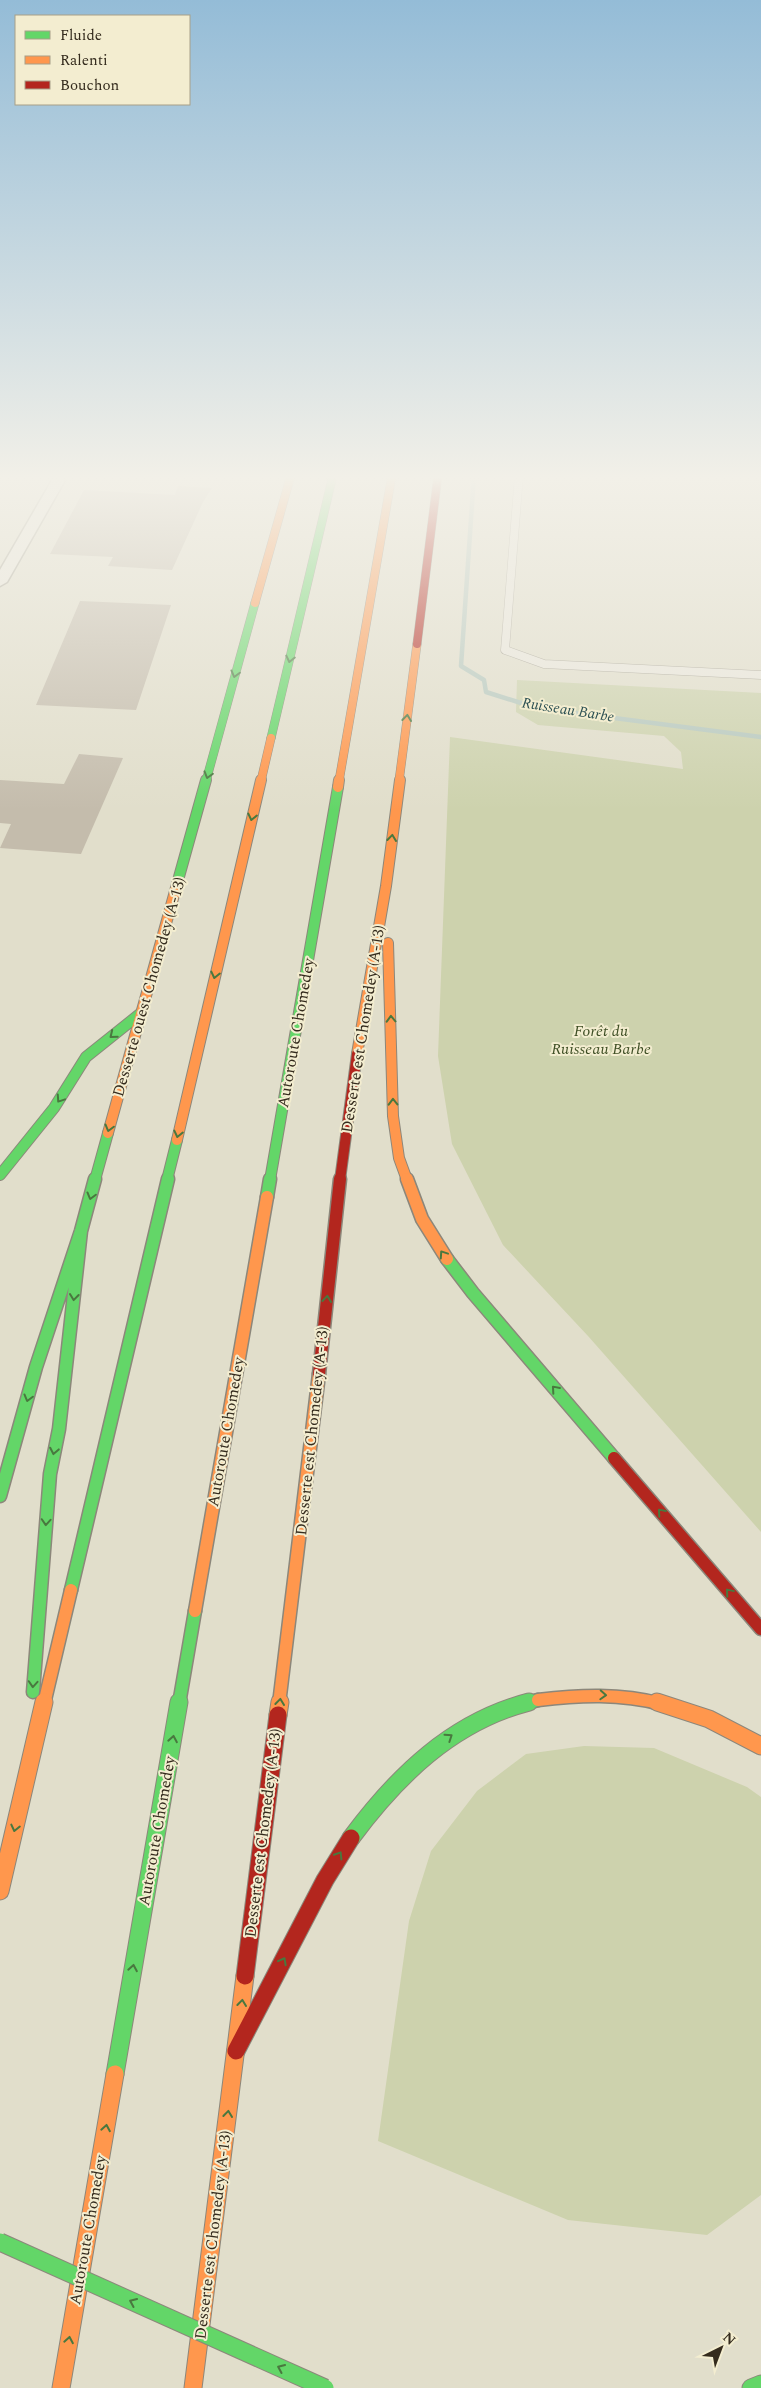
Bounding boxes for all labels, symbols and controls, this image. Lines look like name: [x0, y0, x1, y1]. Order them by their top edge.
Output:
legend: [15, 15, 190, 105]
text: Fluide: [60, 24, 102, 47]
text: Ralenti: [60, 49, 108, 72]
text: Bouchon: [60, 74, 120, 97]
one-way arrow: [285, 654, 296, 663]
one-way arrow: [231, 669, 241, 677]
water label: Ruisseau Barbe: [520, 691, 616, 729]
one-way arrow: [401, 713, 412, 721]
one-way arrow: [203, 771, 213, 779]
one-way arrow: [247, 813, 258, 822]
one-way arrow: [386, 833, 397, 841]
street label: Desserte ouest Chomedey (A-13): [106, 874, 192, 1100]
street label: Desserte est Chomedey (A-13): [335, 923, 391, 1135]
street label: Autoroute Chomedey: [271, 955, 321, 1110]
one-way arrow: [210, 971, 221, 980]
one-way arrow: [386, 1015, 396, 1022]
park label: Forêt du Ruisseau Barbe: [551, 1019, 651, 1061]
one-way arrow: [110, 1030, 119, 1039]
one-way arrow: [57, 1093, 66, 1102]
one-way arrow: [387, 1098, 398, 1106]
one-way arrow: [105, 1123, 115, 1132]
one-way arrow: [173, 1129, 184, 1138]
one-way arrow: [86, 1191, 97, 1200]
one-way arrow: [440, 1250, 449, 1259]
one-way arrow: [69, 1293, 80, 1301]
one-way arrow: [321, 1295, 332, 1303]
street label: Desserte est Chomedey (A-13): [289, 1325, 335, 1537]
street label: Autoroute Chomedey: [201, 1354, 251, 1509]
one-way arrow: [553, 1386, 561, 1395]
one-way arrow: [23, 1393, 33, 1402]
one-way arrow: [49, 1447, 60, 1456]
one-way arrow: [658, 1509, 667, 1518]
one-way arrow: [41, 1519, 52, 1527]
one-way arrow: [727, 1589, 735, 1598]
one-way arrow: [28, 1681, 39, 1689]
one-way arrow: [599, 1690, 607, 1700]
one-way arrow: [274, 1698, 285, 1706]
street label: Desserte est Chomedey (A-13): [238, 1727, 288, 1939]
one-way arrow: [167, 1734, 177, 1743]
one-way arrow: [443, 1734, 453, 1743]
street label: Autoroute Chomedey: [132, 1753, 182, 1908]
one-way arrow: [10, 1823, 21, 1832]
one-way arrow: [333, 1852, 342, 1861]
one-way arrow: [277, 1958, 287, 1967]
one-way arrow: [128, 1964, 138, 1972]
one-way arrow: [236, 1998, 247, 2006]
one-way arrow: [222, 2110, 233, 2118]
one-way arrow: [100, 2124, 110, 2132]
street label: Desserte est Chomedey (A-13): [188, 2129, 238, 2341]
street label: Autoroute Chomedey: [63, 2152, 113, 2307]
one-way arrow: [129, 2297, 138, 2308]
north arrow: [696, 2323, 746, 2373]
text: N: [718, 2327, 741, 2350]
one-way arrow: [64, 2336, 74, 2344]
one-way arrow: [277, 2364, 286, 2374]

